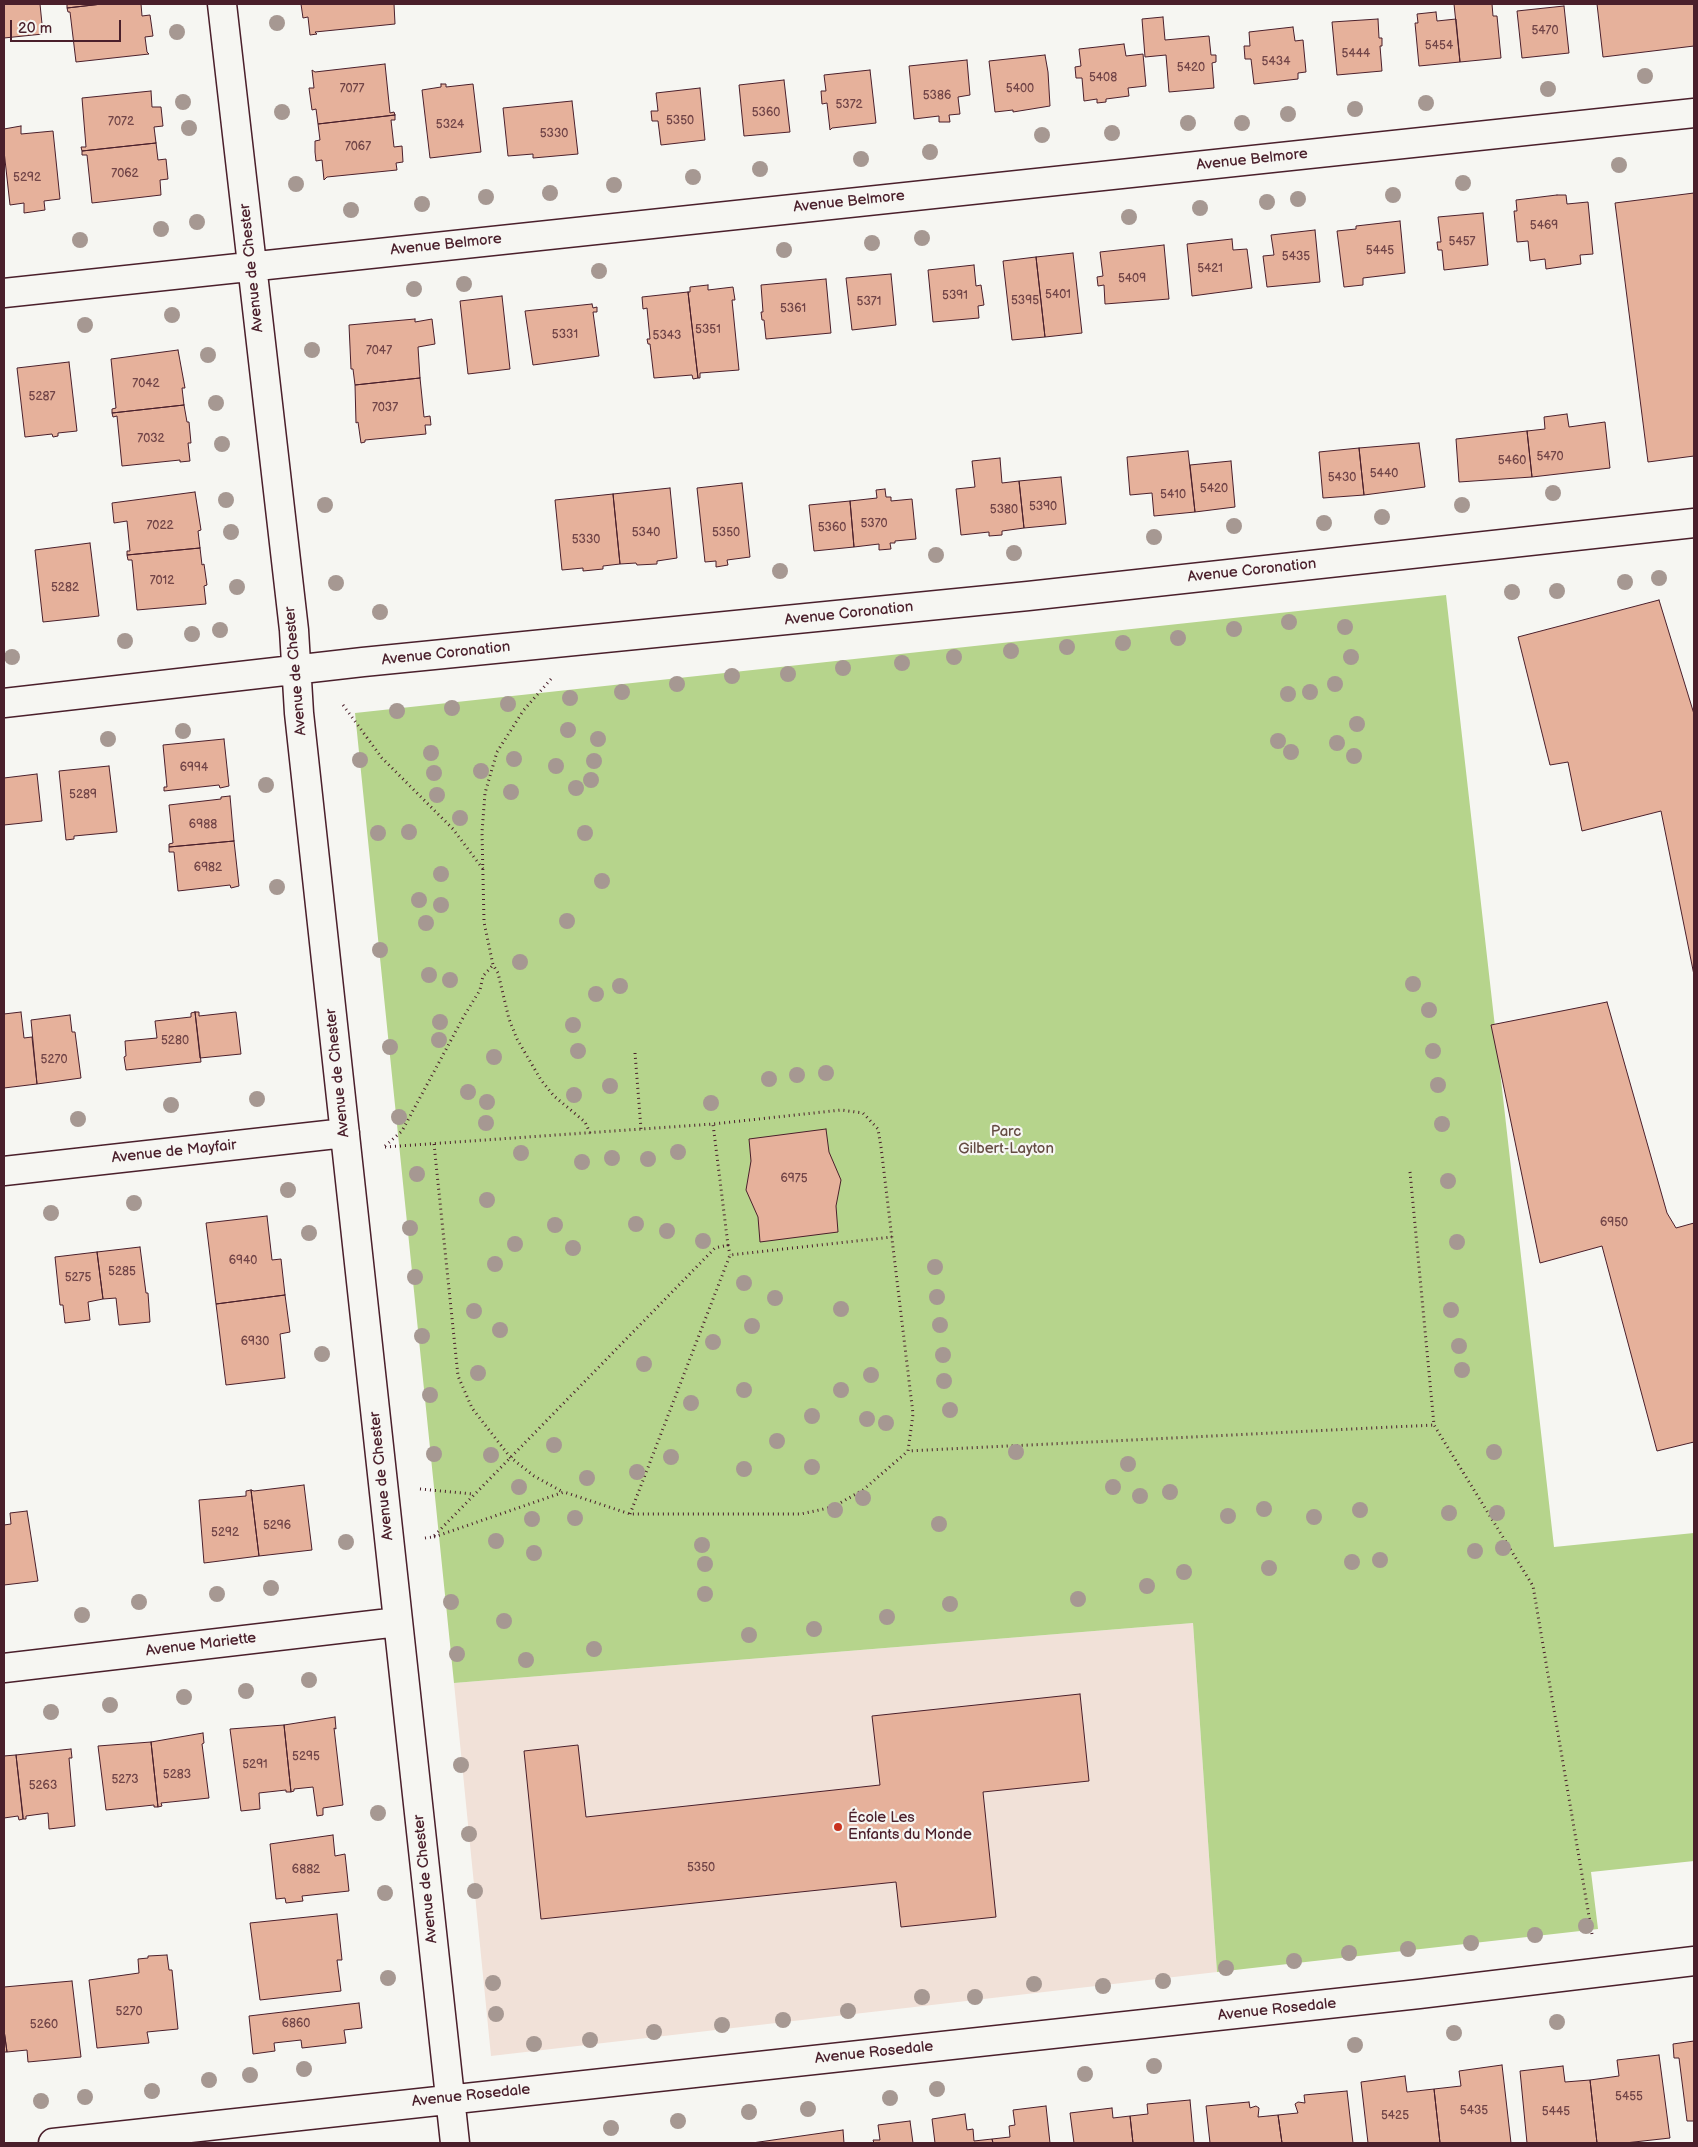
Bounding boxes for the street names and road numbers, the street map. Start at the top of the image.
street label: Avenue Belmore [1195,145,1309,175]
street label: Avenue Belmore [792,187,906,217]
street label: Avenue de Chester [236,203,268,333]
street label: Avenue Belmore [389,230,503,260]
street label: Avenue Coronation [1187,555,1317,587]
street label: Avenue Coronation [784,598,914,630]
street label: Avenue de Chester [281,606,311,736]
street label: Avenue Coronation [381,638,511,670]
street label: Avenue de Chester [322,1008,354,1138]
street label: Avenue de Mayfair [111,1136,237,1168]
street label: Avenue de Chester [366,1411,398,1541]
street label: Avenue Mariette [145,1629,257,1661]
street label: Avenue de Chester [410,1814,442,1944]
street label: Avenue Rosedale [1217,1995,1337,2025]
street label: Avenue Rosedale [814,2038,934,2068]
street label: Avenue Rosedale [411,2081,531,2111]

